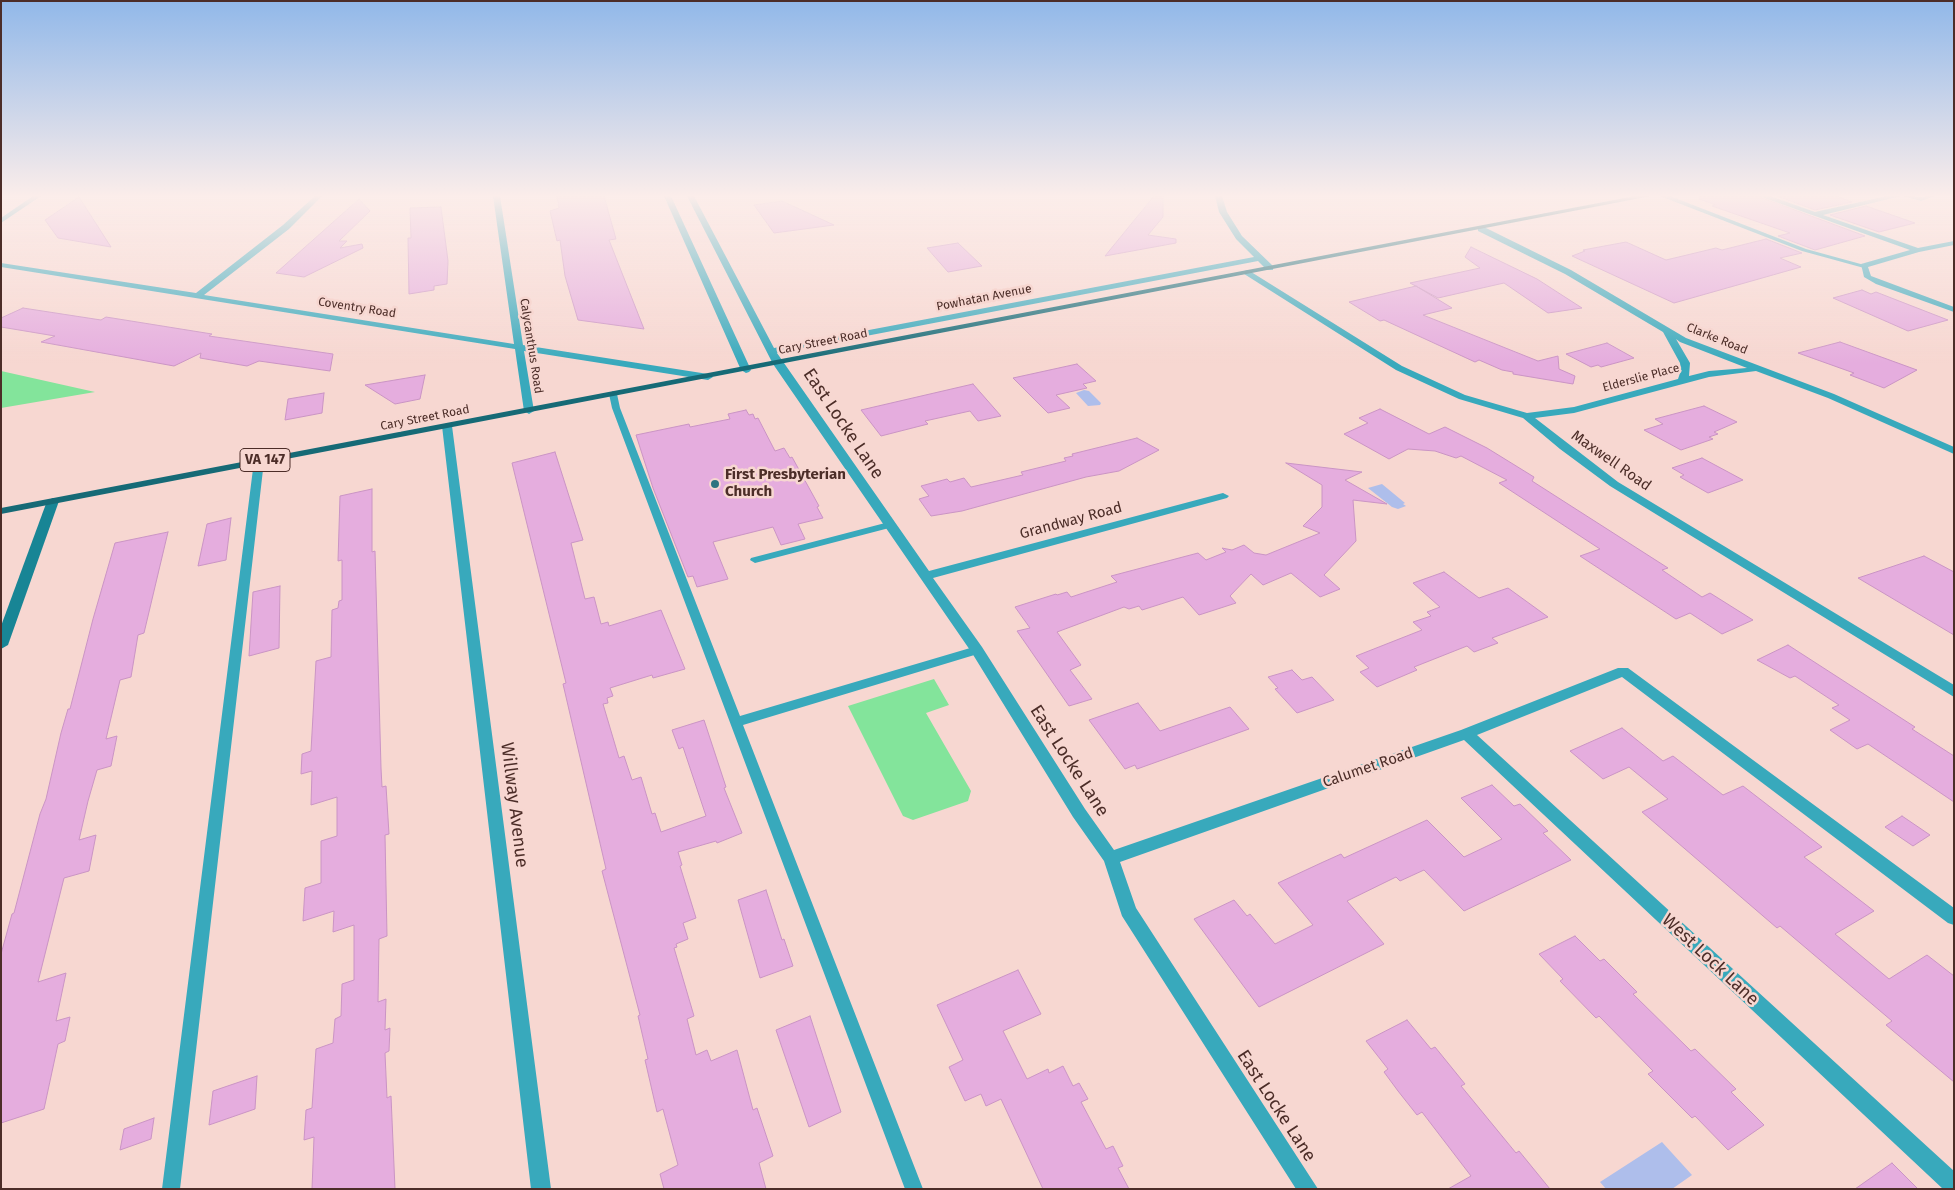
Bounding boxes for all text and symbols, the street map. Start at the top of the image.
street label: Powhatan Avenue [935,282,1033,314]
street label: Coventry Road [317,295,397,321]
street label: Calycanthus Road [516,297,546,395]
street label: Clarke Road [1684,320,1750,358]
street label: Cary Street Road [777,326,869,358]
street label: Elderslie Place [1601,361,1681,395]
street label: East Locke Lane [798,365,888,483]
street label: Cary Street Road [379,402,471,434]
street label: Maxwell Road [1568,427,1654,495]
road number: VA 147 [240,448,290,472]
place label: First Presbyterian Church [725,466,846,501]
marker: First Presbyterian Church [709,478,721,490]
street label: Grandway Road [1018,499,1124,543]
street label: East Locke Lane [1025,701,1113,821]
street label: Willway Avenue [496,741,532,869]
street label: Calumet Road [1320,744,1416,792]
street label: West Lock Lane [1657,910,1763,1010]
street label: East Locke Lane [1232,1046,1320,1166]

